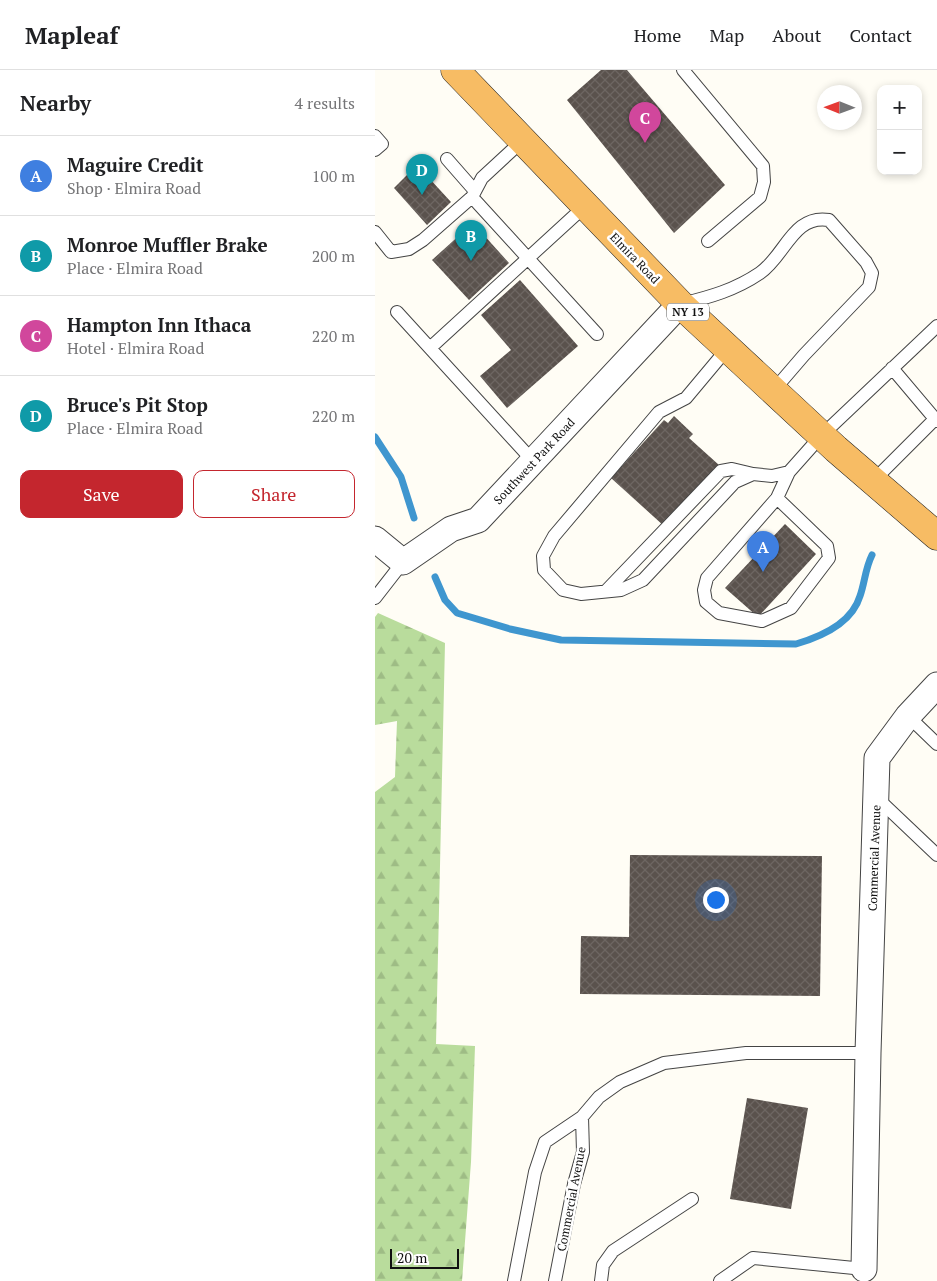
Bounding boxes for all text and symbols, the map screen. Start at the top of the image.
text: Mapleaf [25,19,118,51]
text: Home [634,23,681,47]
text: Map [709,23,744,47]
text: About [772,23,821,47]
text: Contact [849,23,912,47]
north arrow [817,85,862,130]
map controls [877,85,922,175]
button: + [877,85,922,130]
text: Nearby [20,89,91,117]
text: 4 results [295,92,355,114]
pin: C [629,102,661,143]
button: − [877,130,922,175]
text: Maguire Credit [67,152,204,177]
pin: D [406,154,438,195]
text: A [30,165,42,187]
text: 100 m [312,165,355,187]
text: Shop · Elmira Road [67,177,201,199]
pin: B [455,220,487,261]
street label: Elmira Road [607,229,663,287]
text: Monroe Muffler Brake [67,232,268,257]
text: B [31,245,41,267]
text: 200 m [312,245,355,267]
text: Place · Elmira Road [67,257,203,279]
road number: NY 13 [667,303,709,320]
text: Hampton Inn Ithaca [67,312,251,337]
text: C [31,325,41,347]
text: 220 m [312,325,355,347]
text: Hotel · Elmira Road [67,337,204,359]
text: Bruce's Pit Stop [67,392,208,417]
text: D [30,405,42,427]
text: 220 m [312,405,355,427]
street label: Southwest Park Road [490,415,578,507]
text: Place · Elmira Road [67,417,203,439]
button: Save [20,470,183,518]
button: Share [193,470,355,518]
pin: A [747,531,779,572]
street label: Commercial Avenue [865,805,883,911]
your location [703,887,729,913]
street label: Commercial Avenue [553,1145,589,1253]
scale bar [390,1246,459,1269]
text: 20 m [397,1248,427,1267]

